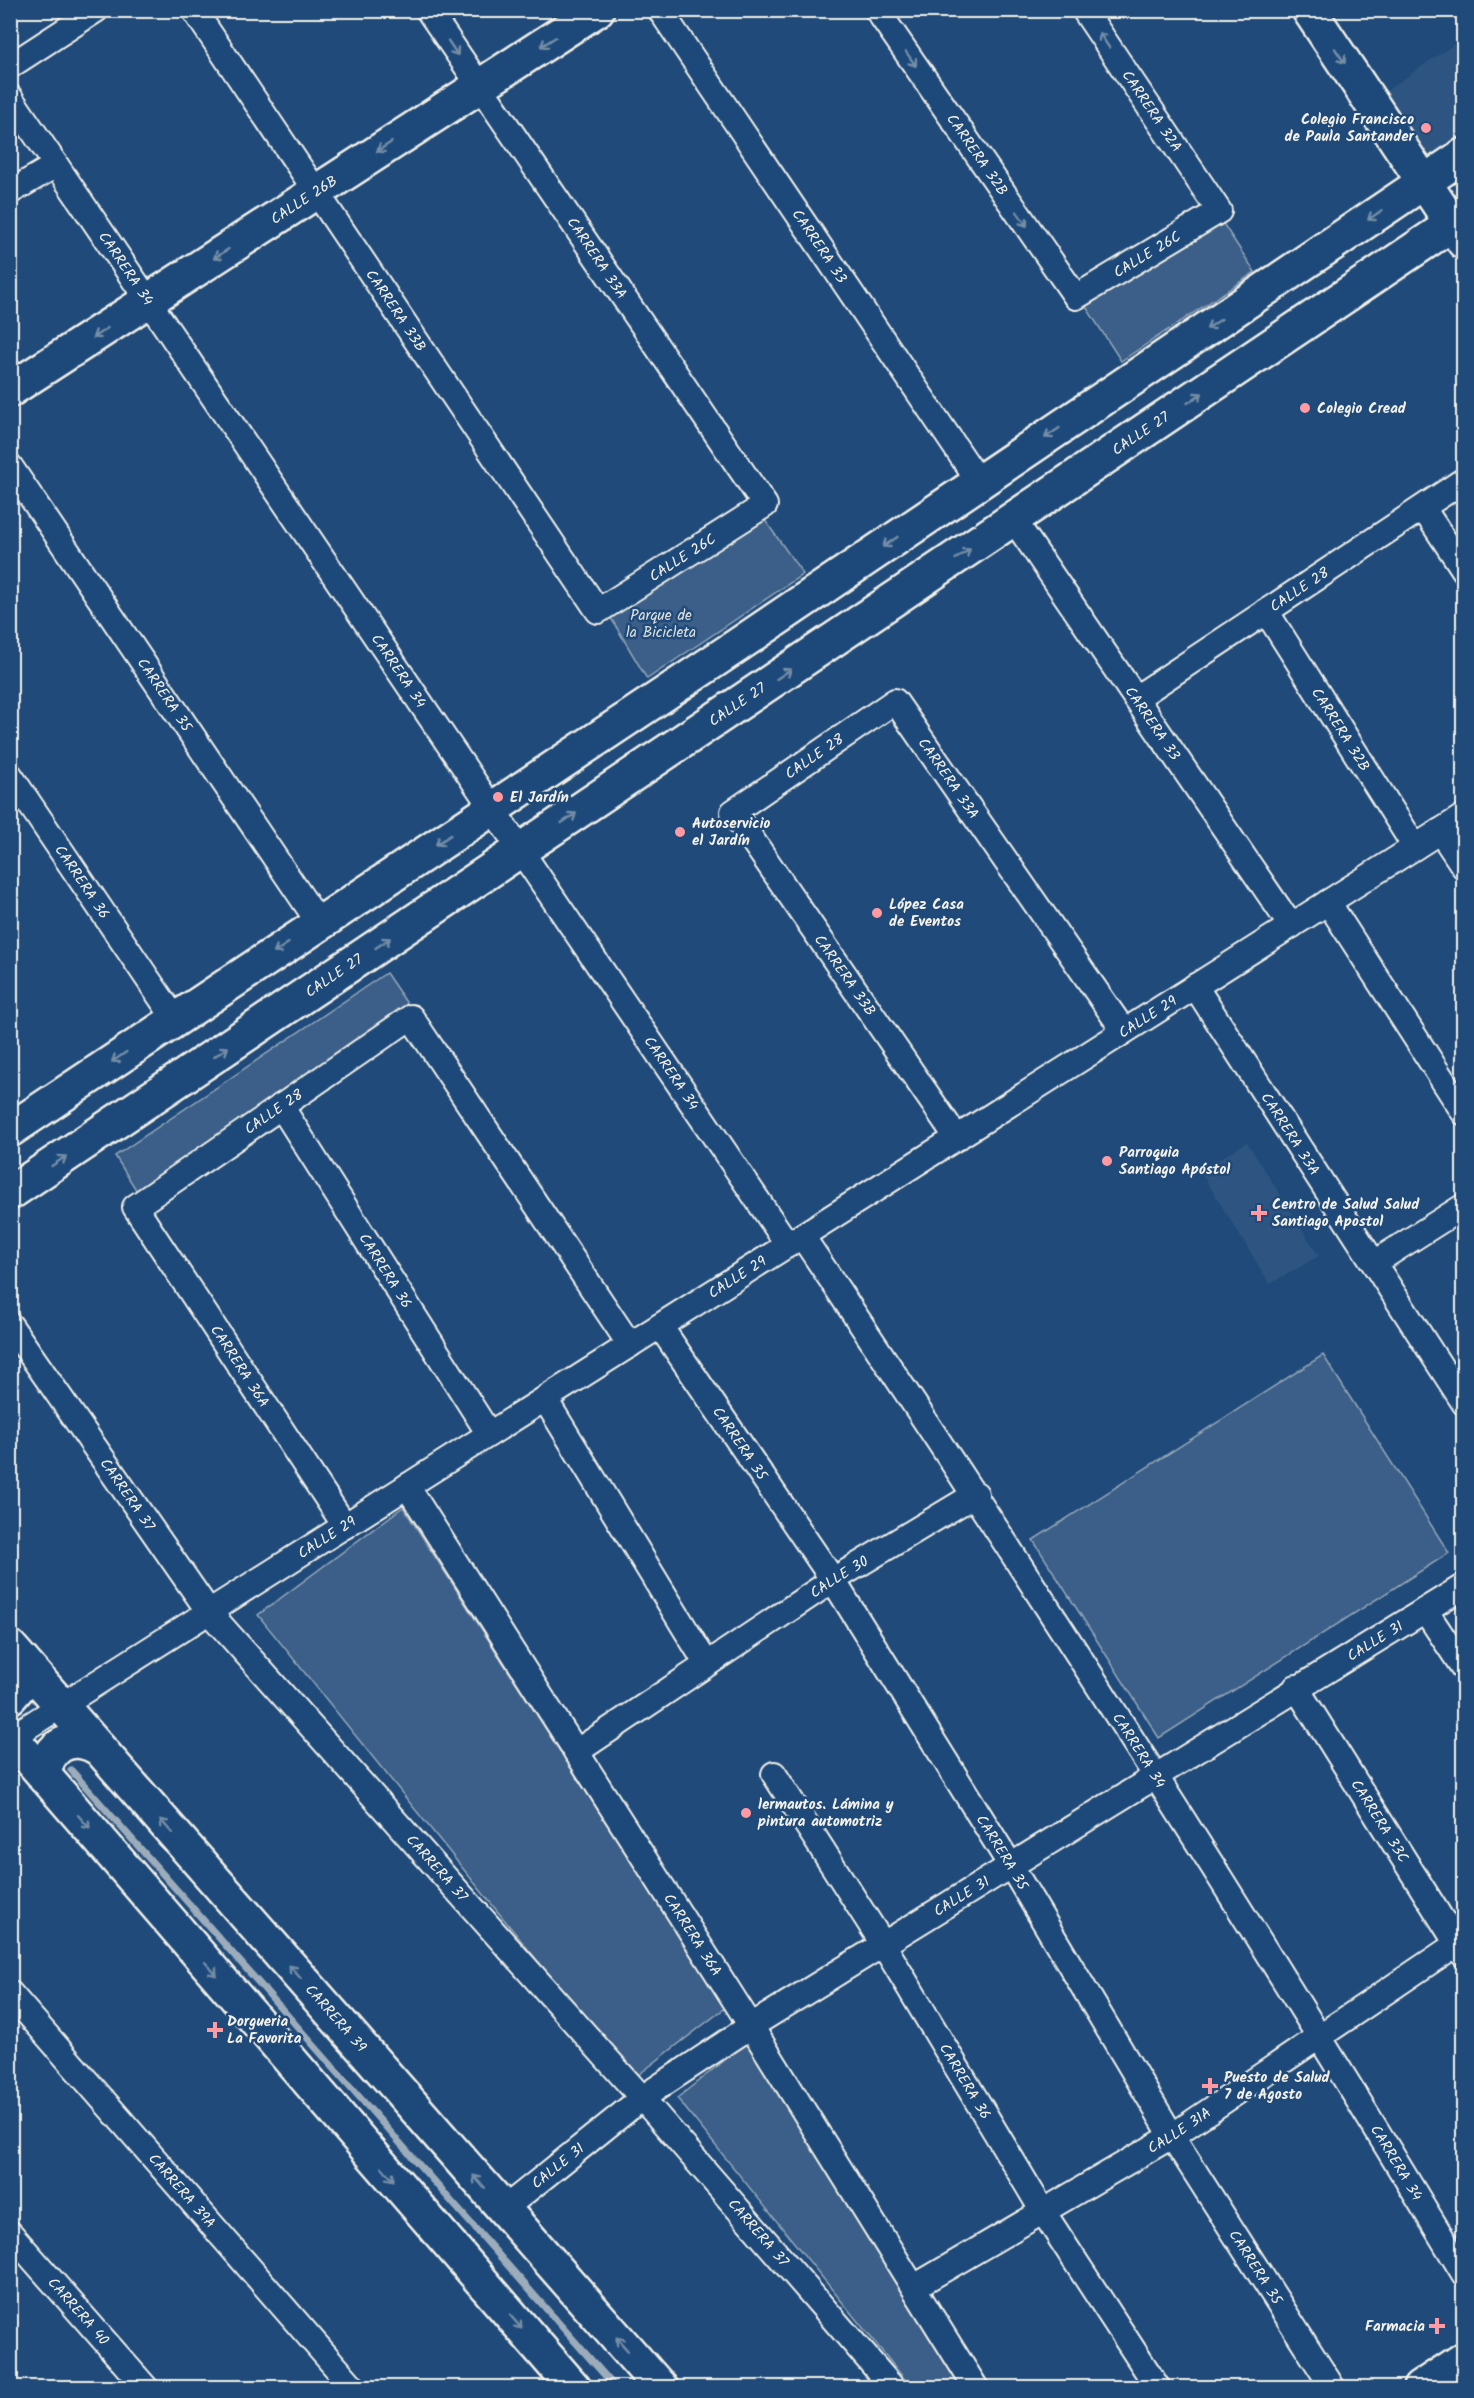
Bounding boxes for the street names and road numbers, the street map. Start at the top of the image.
street label: CARRERA 32A [1115,66,1188,158]
street label: CARRERA 32B [939,109,1013,201]
street label: CALLE 26B [266,170,343,231]
street label: CARRERA 33 [785,205,853,289]
street label: CARRERA 33A [560,213,633,304]
street label: CALLE 26C [1109,225,1186,285]
street label: CARRERA 34 [91,227,159,311]
street label: CARRERA 33B [359,265,432,357]
street label: CALLE 27 [1107,406,1176,462]
street label: CALLE 26C [645,528,721,589]
street label: CALLE 28 [1265,561,1335,619]
street label: CARRERA 34 [364,629,432,713]
street label: CARRERA 35 [130,653,198,738]
street label: CALLE 27 [704,677,772,733]
street label: CARRERA 33 [1118,682,1186,766]
street label: CARRERA 32B [1304,683,1375,777]
street label: CALLE 28 [780,728,850,786]
street label: CARRERA 33A [911,733,985,825]
street label: CARRERA 36 [48,840,115,924]
street label: CARRERA 33B [807,930,881,1021]
street label: CALLE 27 [301,948,369,1004]
street label: CALLE 29 [1114,989,1183,1045]
street label: CARRERA 34 [637,1032,704,1116]
street label: CALLE 28 [240,1083,309,1141]
street label: CARRERA 33A [1254,1088,1325,1181]
street label: CARRERA 36 [352,1229,418,1314]
street label: CALLE 29 [704,1250,772,1305]
street label: CARRERA 36A [203,1320,275,1413]
street label: CARRERA 35 [705,1402,773,1487]
street label: CARRERA 37 [93,1454,161,1537]
street label: CALLE 29 [293,1510,362,1566]
street label: CALLE 30 [805,1550,874,1605]
street label: CALLE 31 [1343,1615,1409,1668]
street label: CARRERA 34 [1105,1708,1171,1793]
street label: CARRERA 33C [1344,1775,1414,1868]
street label: CARRERA 35 [969,1810,1034,1896]
street label: CARRERA 37 [399,1829,474,1909]
street label: CALLE 31 [929,1870,995,1924]
street label: CARRERA 36A [657,1889,727,1981]
street label: CARRERA 39 [298,1979,373,2059]
street label: CARRERA 36 [932,2039,996,2125]
street label: CALLE 31A [1143,2102,1217,2161]
street label: CARRERA 34 [1363,2121,1428,2206]
street label: CALLE 31 [526,2137,591,2196]
street label: CARRERA 39A [142,2148,221,2234]
street label: CARRERA 37 [721,2194,795,2273]
street label: CARRERA 35 [1222,2225,1288,2311]
street label: CARRERA 40 [41,2272,115,2352]

